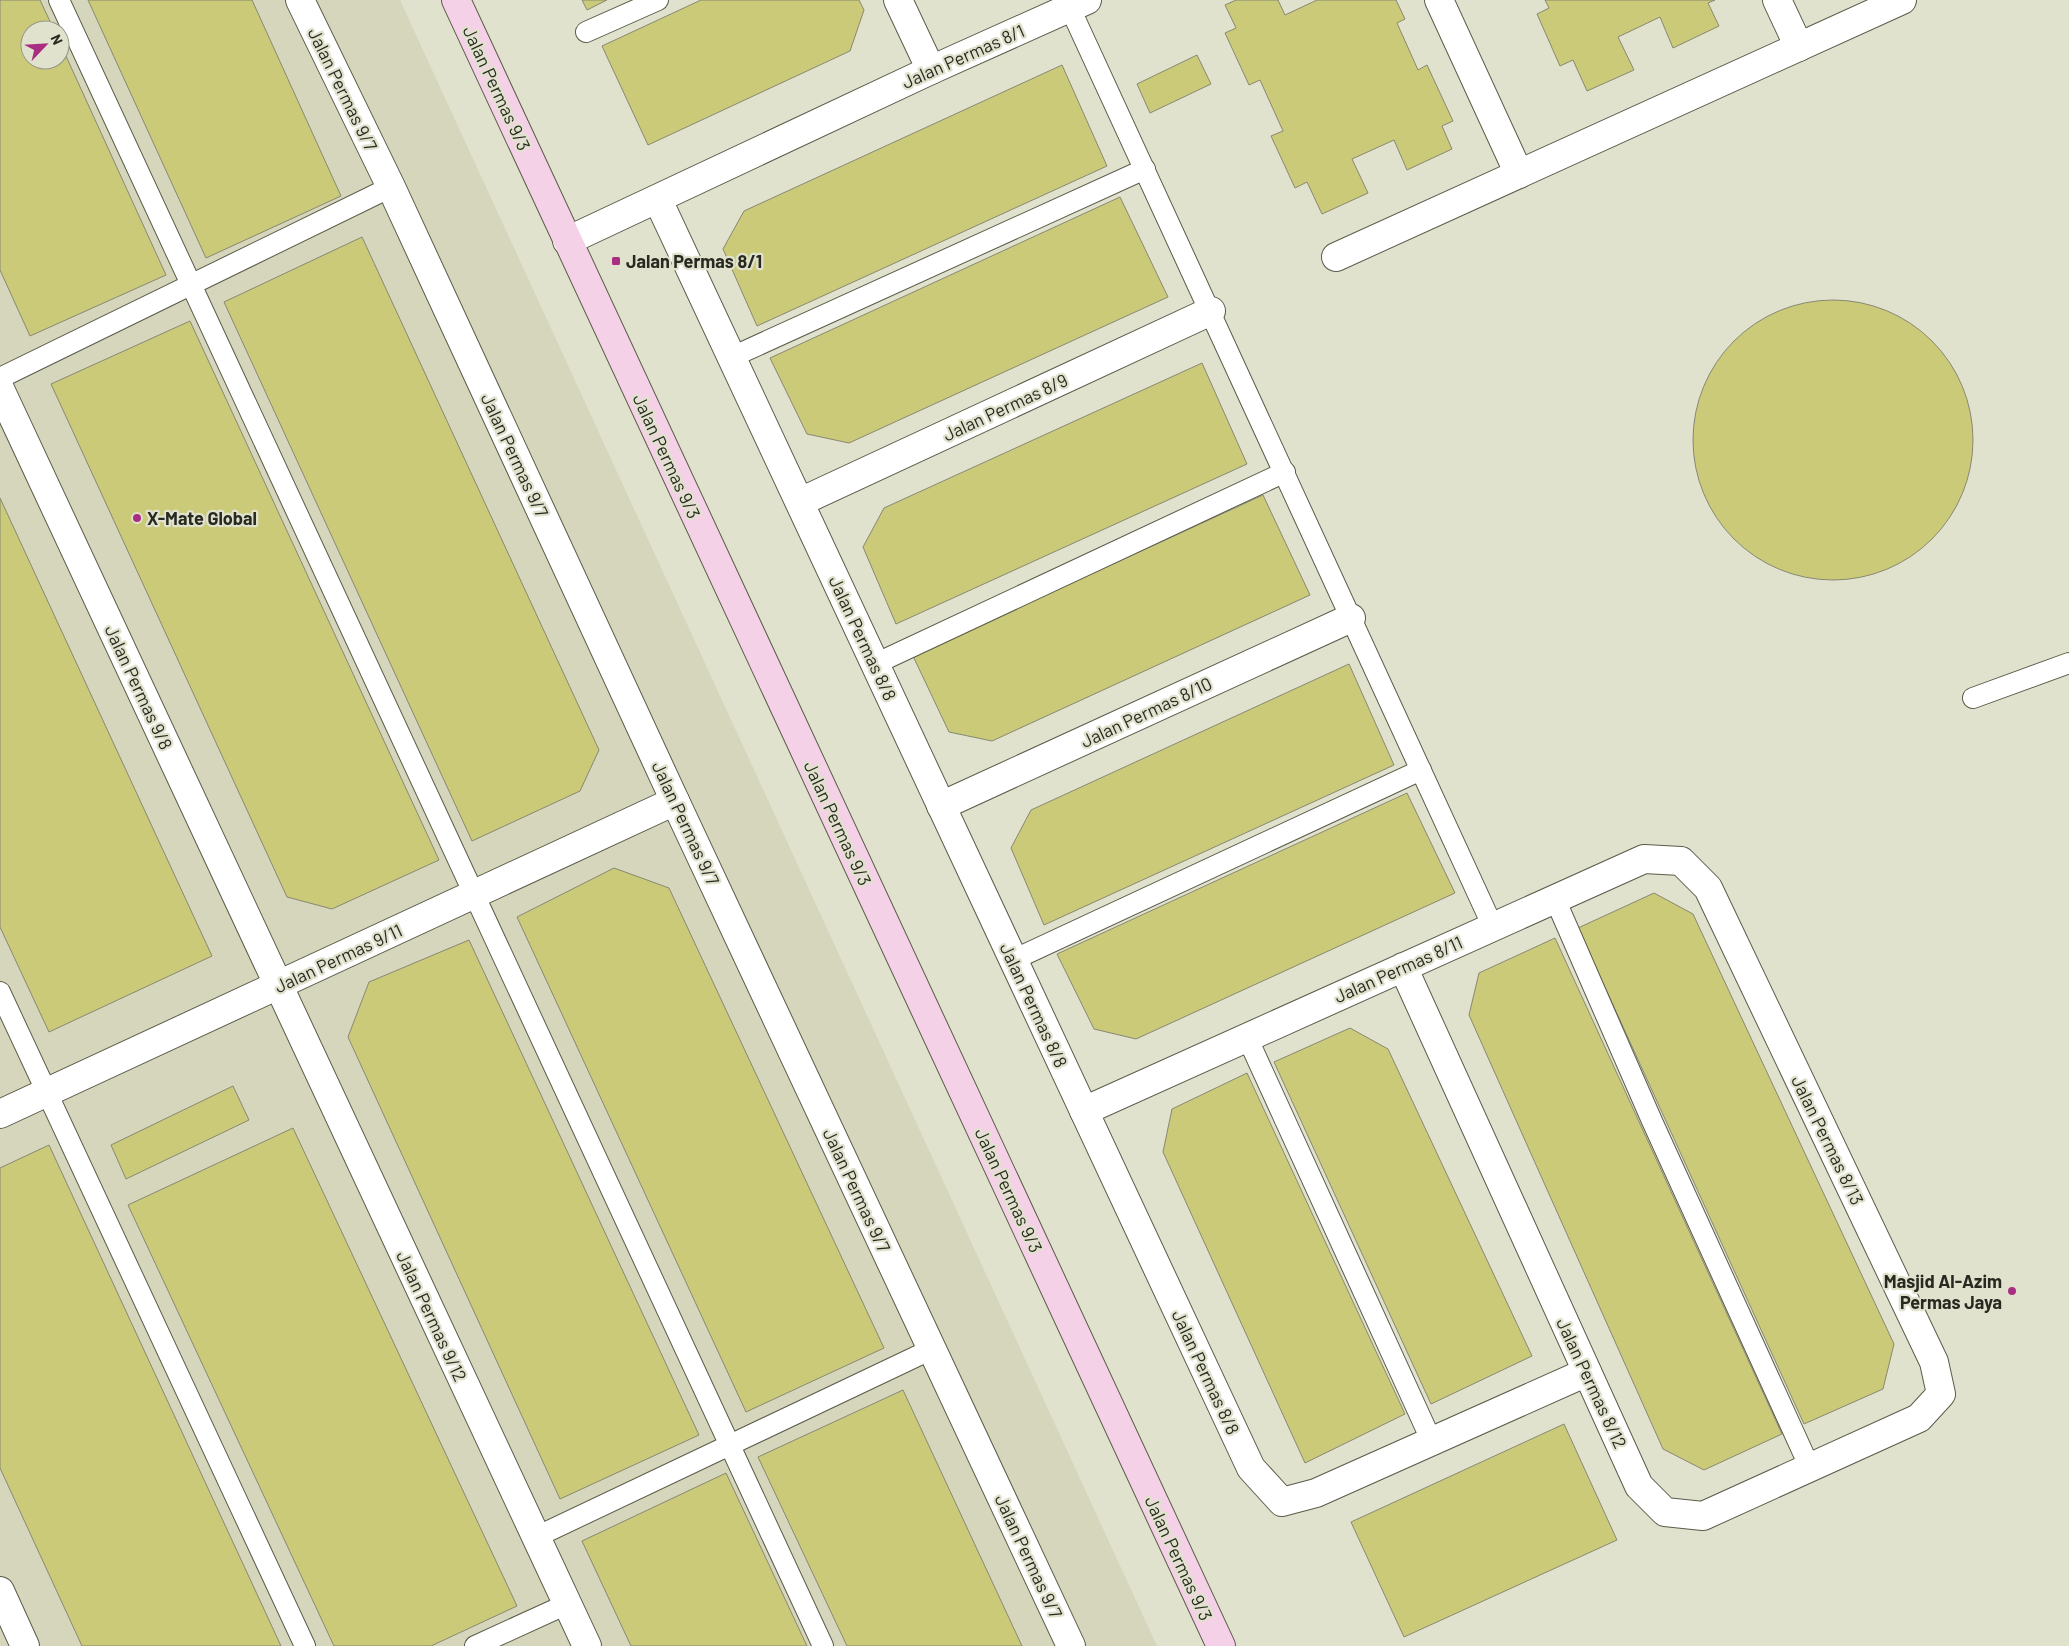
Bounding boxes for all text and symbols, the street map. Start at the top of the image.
street label: Jalan Permas 8/1 [898,19,1028,93]
north arrow [20,20,70,70]
street label: Jalan Permas 9/3 [459,22,535,154]
street label: Jalan Permas 9/7 [304,24,382,155]
text: N [48,31,67,47]
place label: Jalan Permas 8/1 [626,250,762,272]
marker: Jalan Permas 8/1 [610,255,622,267]
street label: Jalan Permas 8/9 [939,369,1071,445]
street label: Jalan Permas 9/7 [477,390,554,521]
street label: Jalan Permas 9/3 [629,390,705,522]
place label: X-Mate Global [147,507,257,529]
marker: X-Mate Global [131,512,143,524]
street label: Jalan Permas 8/8 [825,572,901,704]
street label: Jalan Permas 9/8 [101,621,177,753]
street label: Jalan Permas 8/10 [1077,672,1215,752]
street label: Jalan Permas 9/3 [800,757,876,889]
street label: Jalan Permas 9/7 [648,758,725,889]
street label: Jalan Permas 9/11 [271,919,405,997]
street label: Jalan Permas 8/11 [1330,931,1466,1007]
street label: Jalan Permas 8/8 [996,939,1072,1071]
street label: Jalan Permas 8/13 [1787,1072,1869,1208]
street label: Jalan Permas 9/3 [971,1124,1047,1256]
street label: Jalan Permas 9/7 [819,1125,896,1256]
street label: Jalan Permas 9/12 [392,1247,472,1385]
place label: Masjid Al-Azim Permas Jaya [1884,1270,2002,1313]
marker: Masjid Al-Azim Permas Jaya [2006,1285,2018,1297]
street label: Jalan Permas 8/8 [1168,1306,1244,1438]
street label: Jalan Permas 8/12 [1552,1314,1632,1452]
street label: Jalan Permas 9/7 [991,1491,1068,1622]
street label: Jalan Permas 9/3 [1141,1492,1217,1624]

